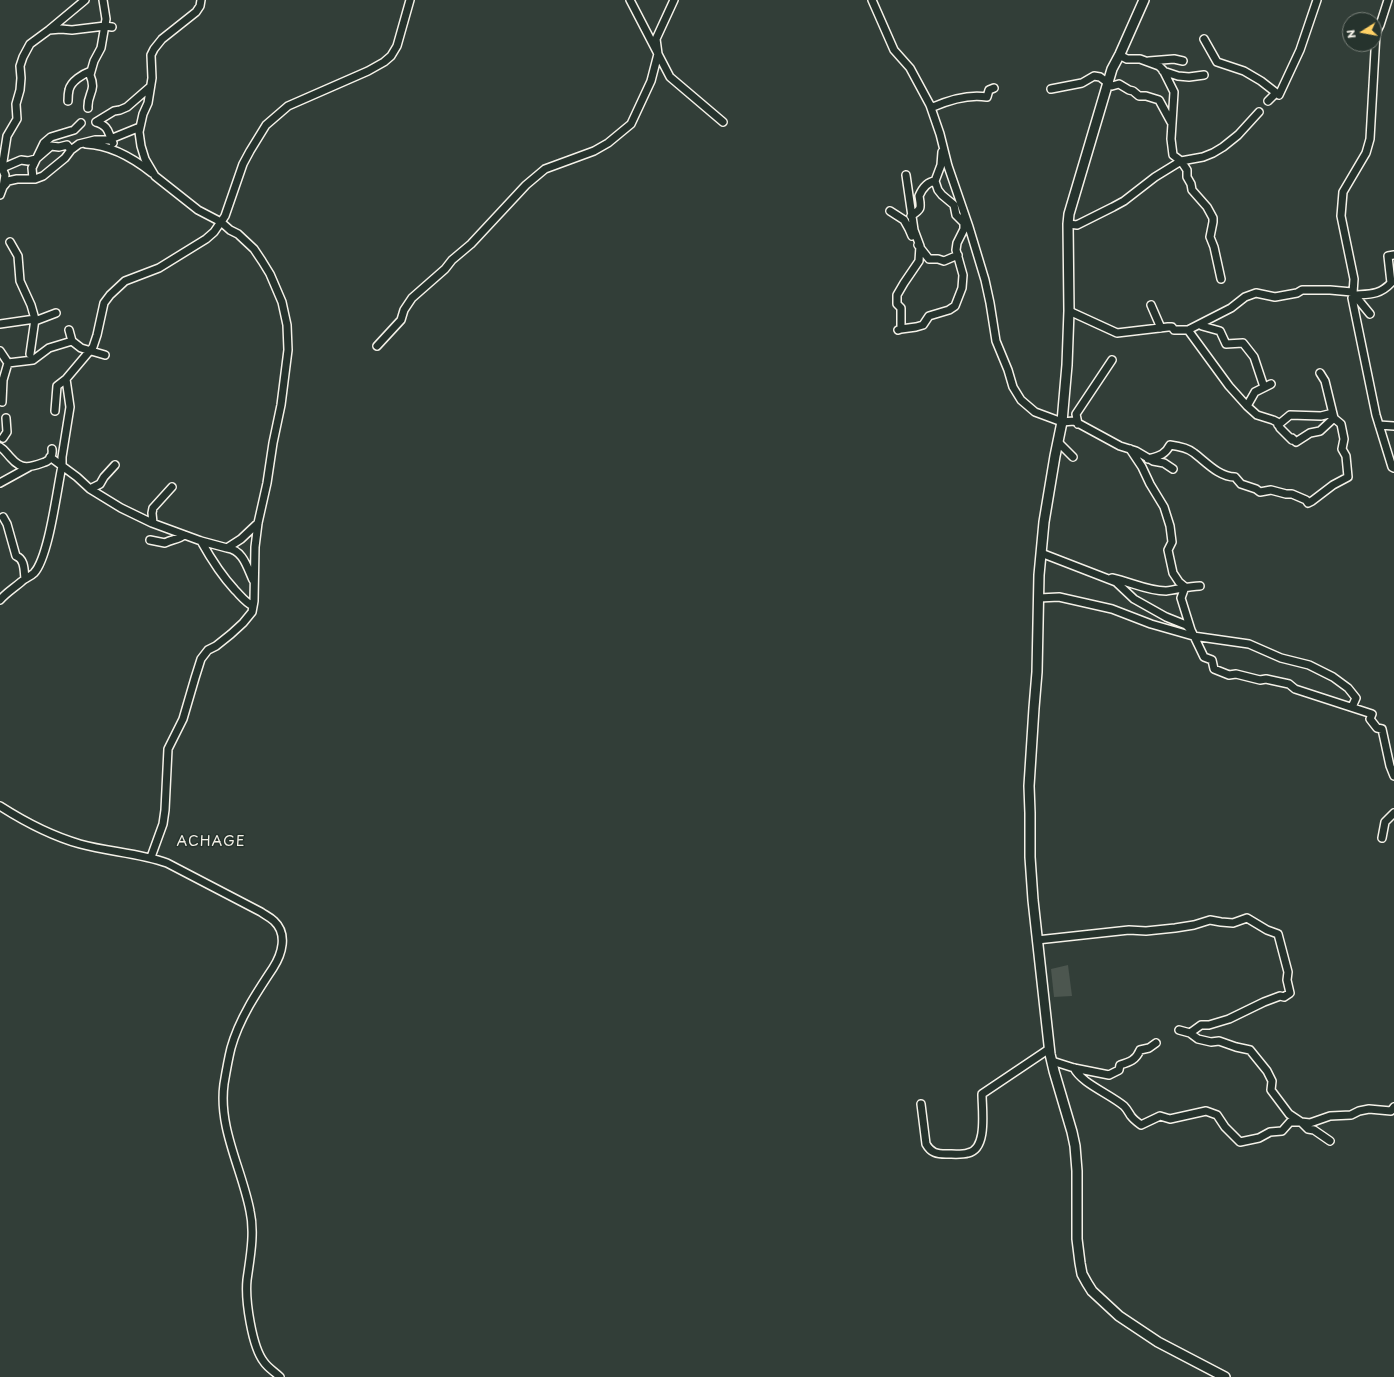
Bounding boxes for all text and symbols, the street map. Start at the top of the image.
north arrow [1342,12,1382,52]
text: N [1342,28,1360,40]
district label: ACHAGE [176,834,246,850]

